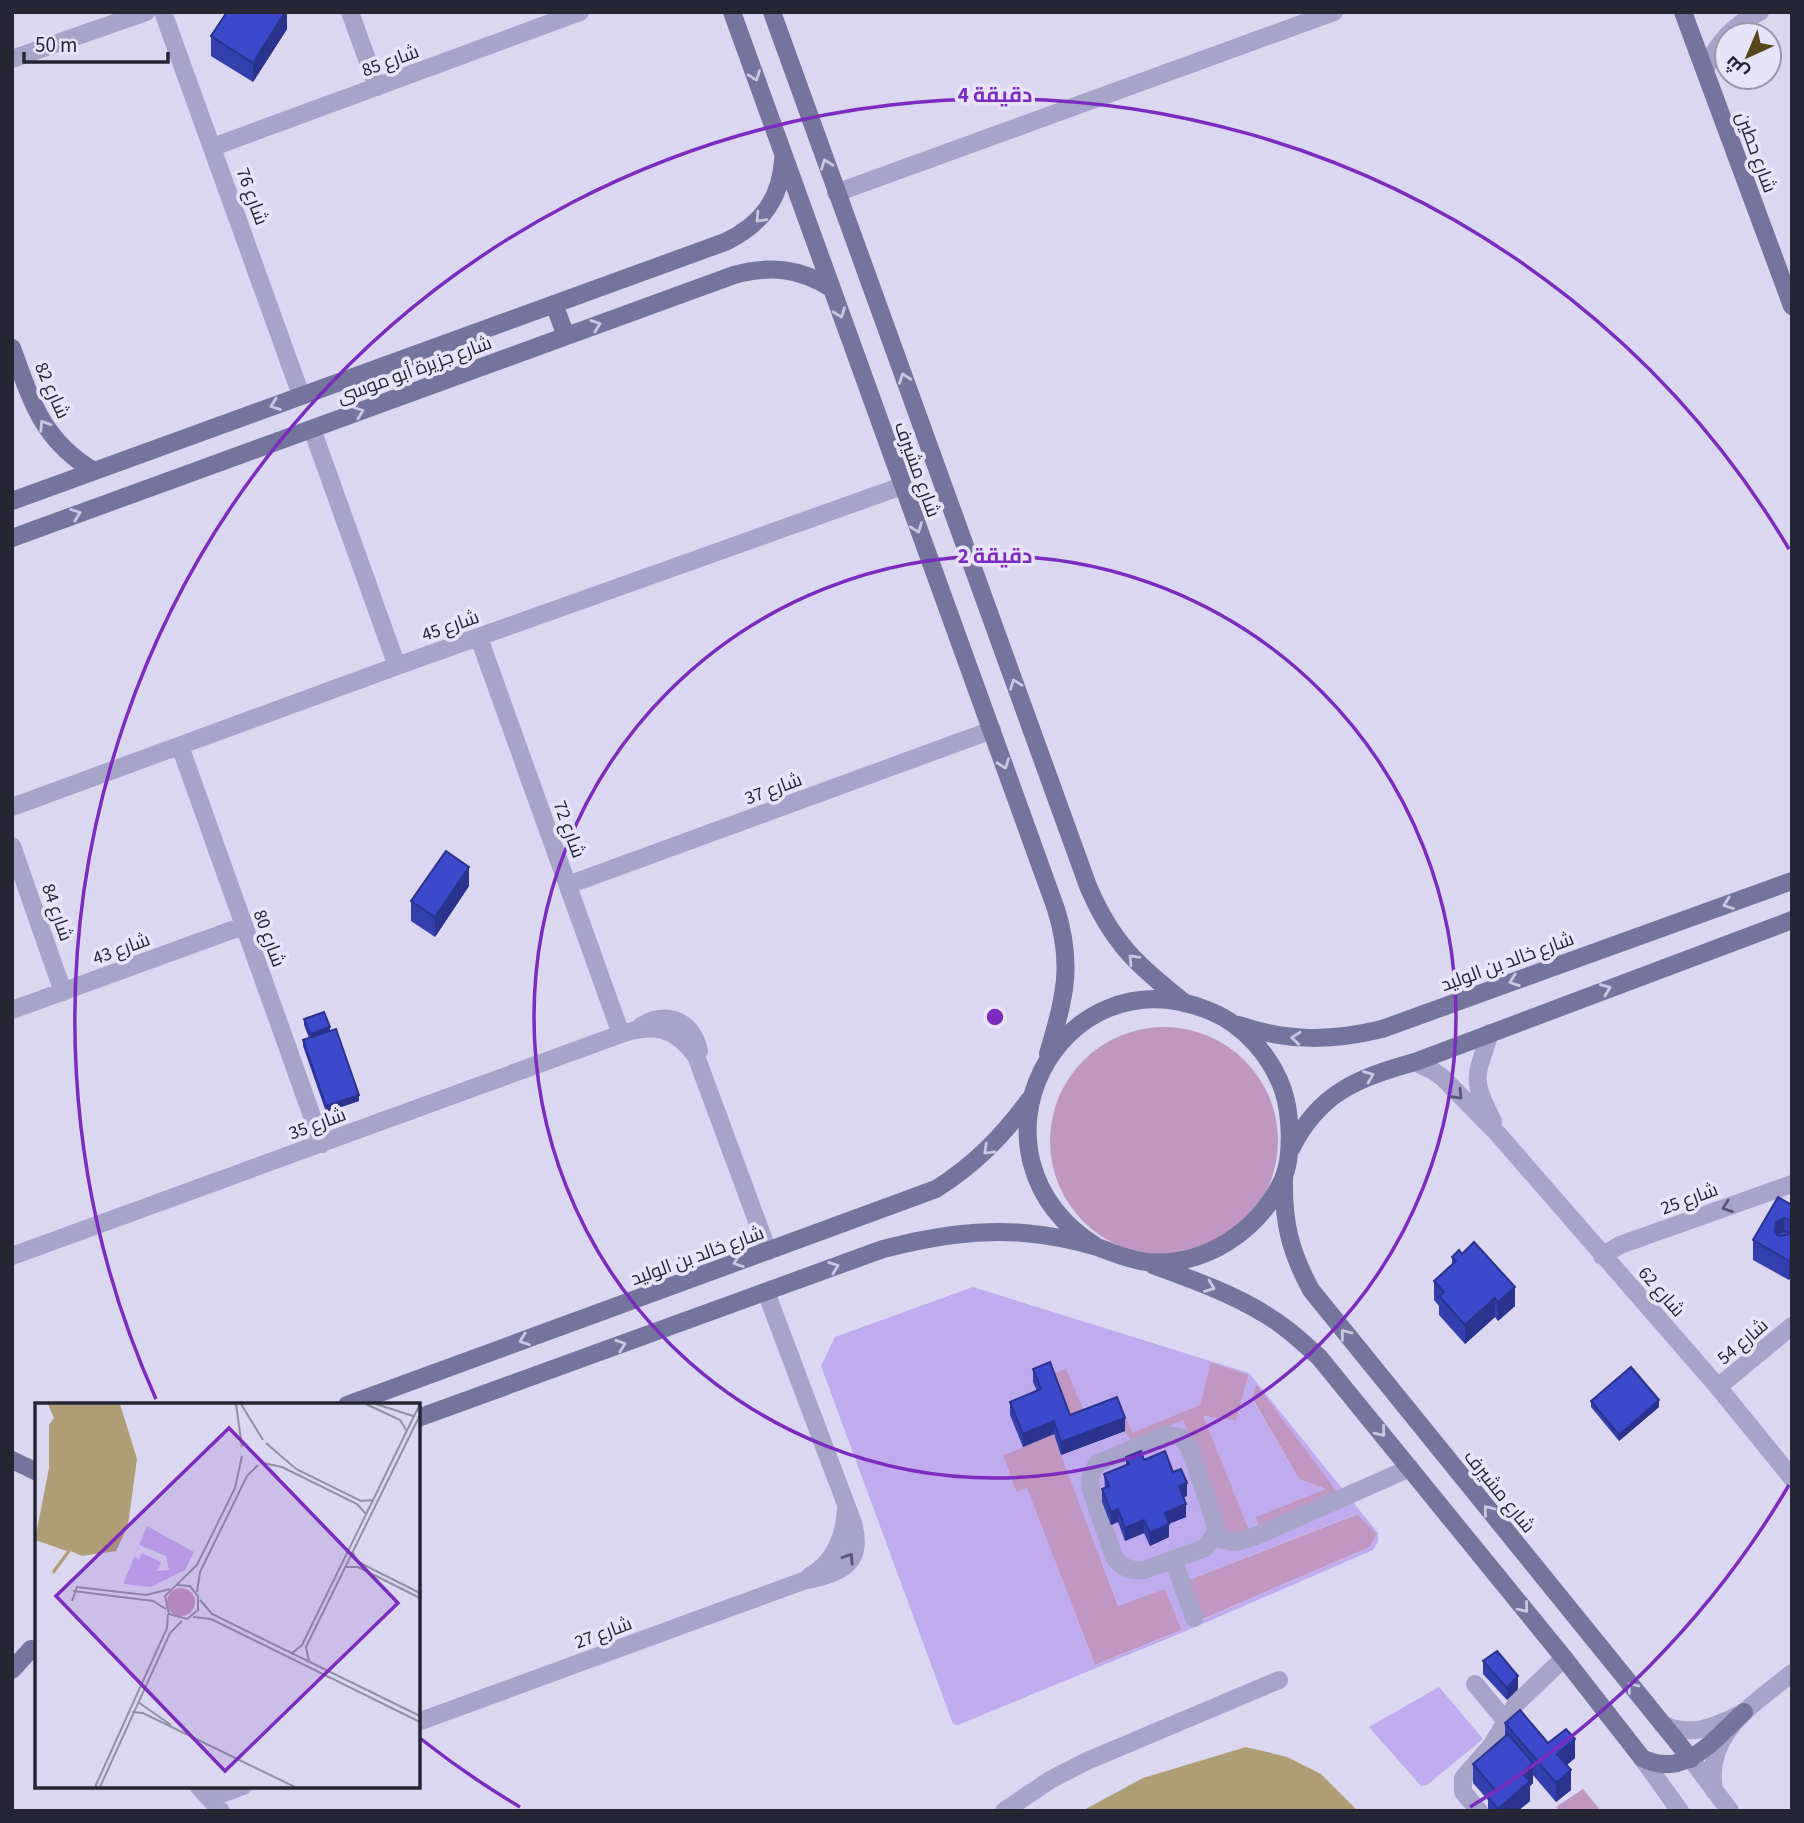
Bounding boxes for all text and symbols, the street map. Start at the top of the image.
scale bar [24,21,168,65]
north arrow [1713,21,1783,91]
text: 50 m [35,30,77,60]
street label: شارع 85 [358,39,423,84]
text: ش [1719,49,1755,85]
one-way arrow [747,70,761,82]
text: 4 دقيقة [958,80,1032,110]
street label: شارع حطين [1728,108,1783,197]
one-way arrow [820,159,834,171]
street label: شارع 76 [229,164,274,229]
one-way arrow [756,210,768,223]
one-way arrow [832,307,846,319]
one-way arrow [589,319,601,333]
street label: شارع جزيرة أبو موسى [333,330,496,411]
street label: شارع 82 [27,358,76,423]
one-way arrow [898,373,912,385]
one-way arrow [270,397,282,411]
one-way arrow [353,406,365,420]
street label: شارع مشيرف [887,418,946,521]
one-way arrow [40,420,53,433]
one-way arrow [70,509,82,523]
one-way arrow [909,521,923,533]
text: 2 دقيقة [958,541,1032,571]
street label: شارع 45 [418,604,483,649]
one-way arrow [1009,679,1023,691]
one-way arrow [996,758,1010,770]
street label: شارع 37 [741,767,806,812]
street label: شارع 72 [546,797,591,862]
street label: شارع 84 [34,880,79,945]
one-way arrow [1722,896,1734,910]
street label: شارع 80 [246,906,291,971]
street label: شارع خالد بن الوليد [1437,926,1578,999]
street label: شارع 43 [89,927,154,972]
one-way arrow [1129,954,1142,967]
one-way arrow [1508,973,1520,987]
one-way arrow [1599,983,1611,997]
centre of rings [983,1005,1007,1029]
one-way arrow [1290,1031,1301,1046]
one-way arrow [1363,1070,1375,1084]
one-way arrow [1450,1086,1463,1099]
street label: شارع 35 [285,1102,350,1147]
one-way arrow [983,1141,996,1154]
street label: شارع 25 [1657,1177,1722,1222]
one-way arrow [1722,1199,1734,1213]
street label: شارع خالد بن الوليد [627,1220,768,1293]
one-way arrow [732,1254,744,1268]
one-way arrow [828,1261,840,1275]
street label: شارع 62 [1631,1261,1691,1323]
one-way arrow [1203,1279,1215,1293]
street label: شارع 54 [1711,1313,1774,1372]
one-way arrow [1341,1329,1353,1342]
one-way arrow [518,1332,530,1346]
one-way arrow [614,1339,626,1353]
inset map [35,1403,420,1788]
one-way arrow [1372,1424,1385,1436]
street label: شارع مشيرف [1457,1445,1541,1539]
one-way arrow [1484,1506,1497,1518]
one-way arrow [841,1553,854,1566]
one-way arrow [1516,1600,1528,1613]
street label: شارع 27 [571,1611,636,1656]
one-way arrow [1628,1682,1640,1695]

